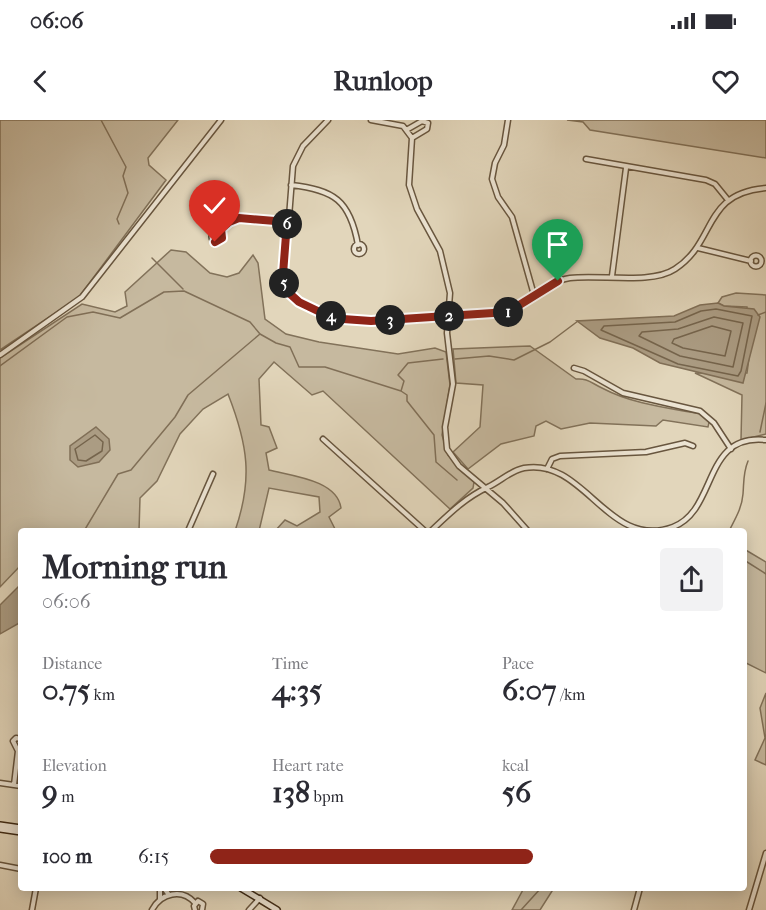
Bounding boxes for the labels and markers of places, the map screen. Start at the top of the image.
pin [189,180,240,242]
pin: 6 [272,209,302,239]
pin [532,219,583,281]
pin: 5 [269,268,299,298]
pin: 1 [493,297,523,327]
pin: 4 [316,301,346,331]
pin: 2 [434,301,464,331]
pin: 3 [375,305,405,335]

